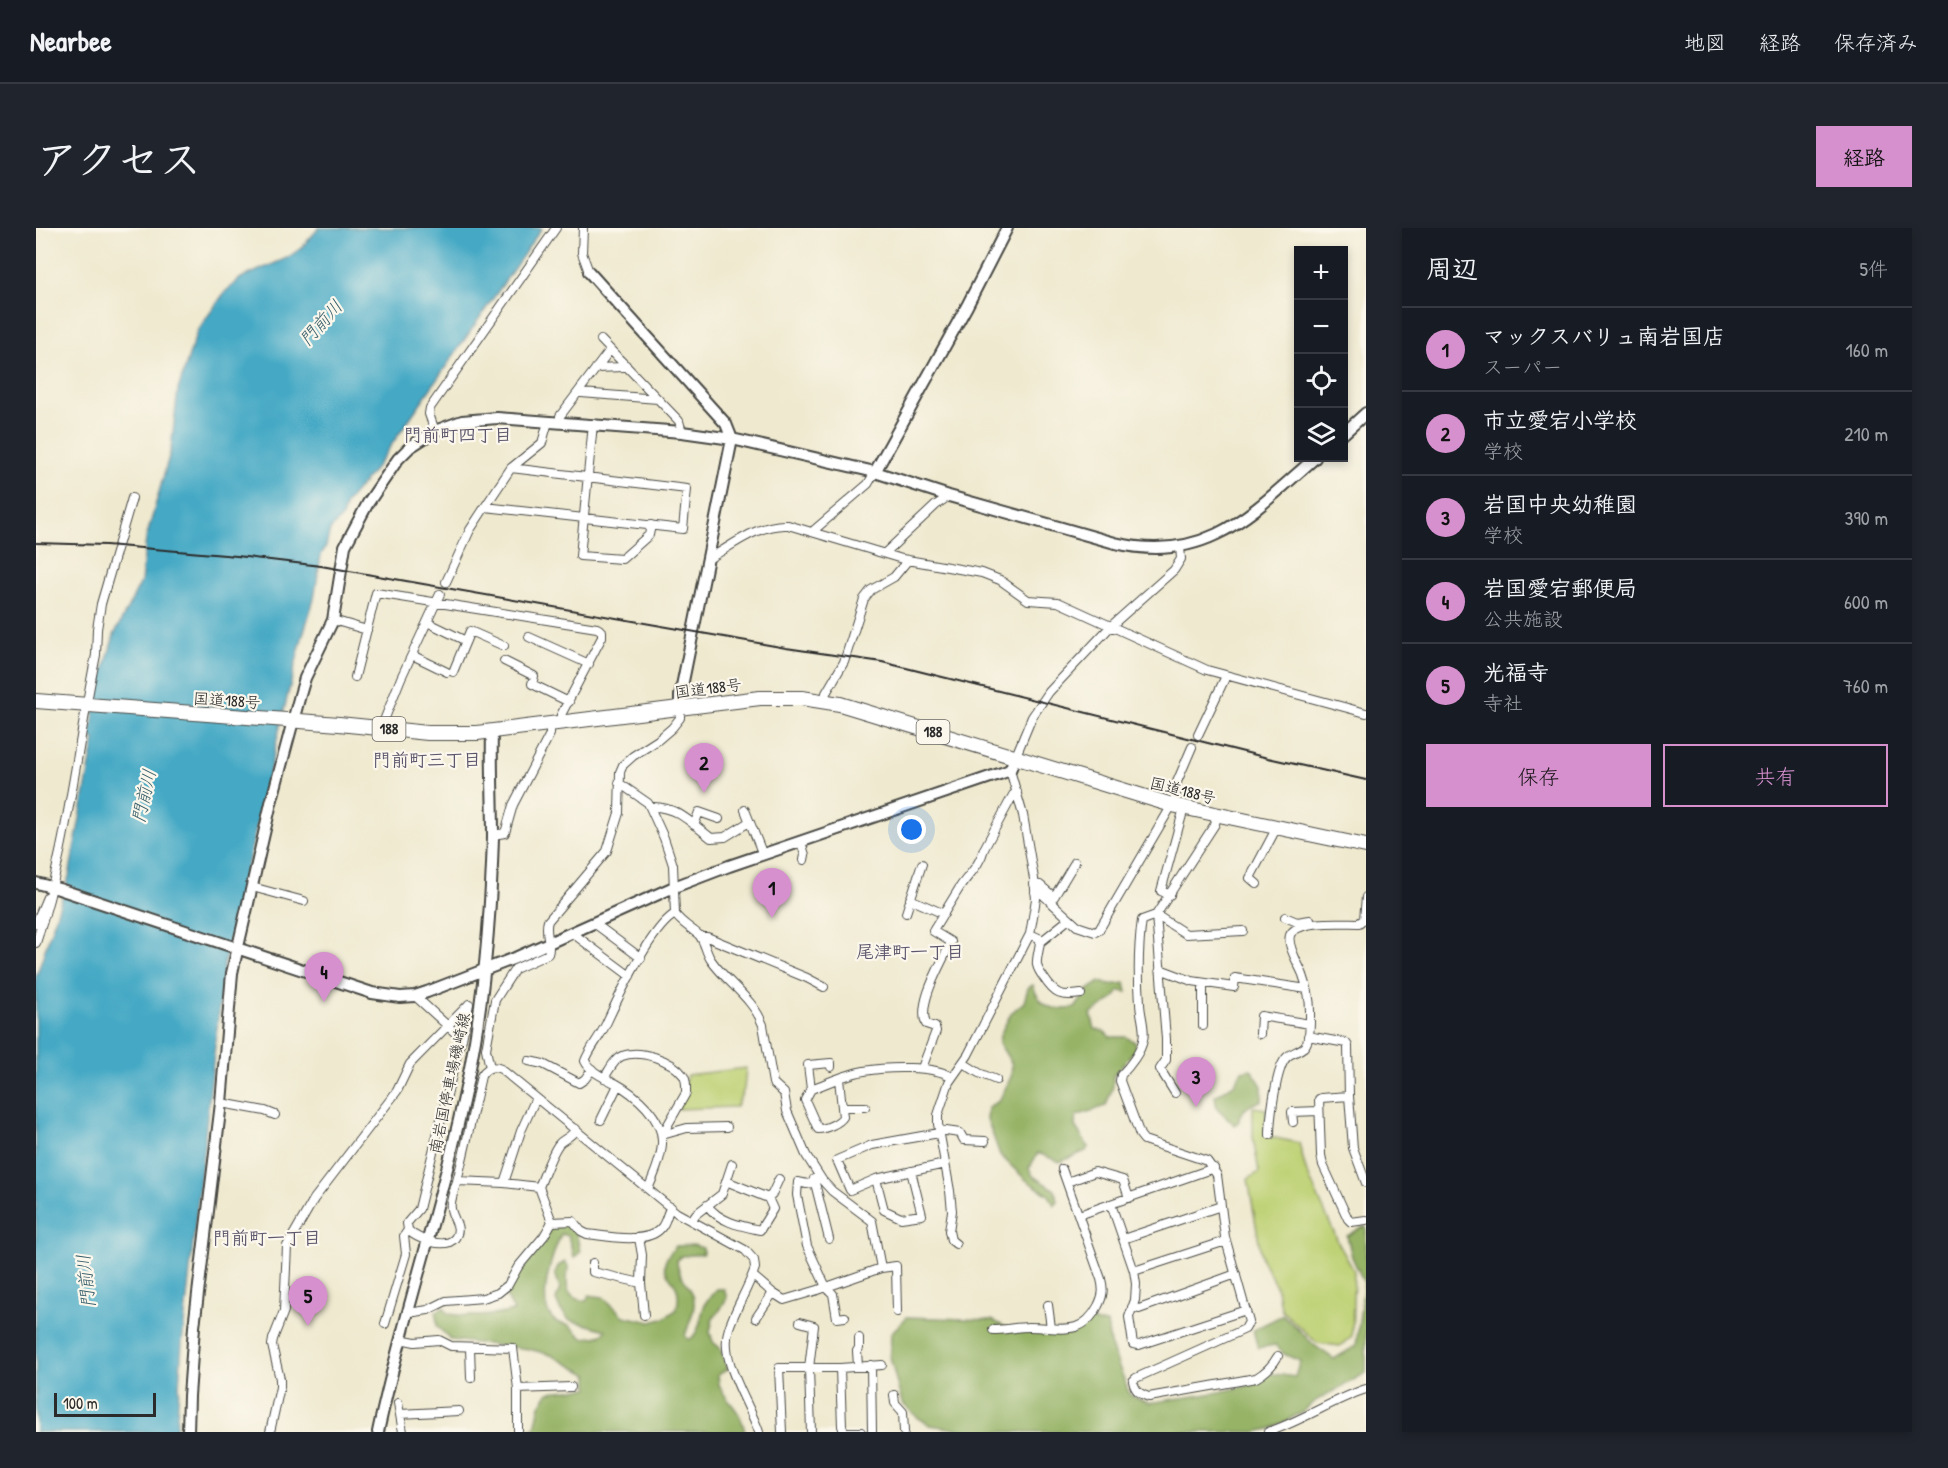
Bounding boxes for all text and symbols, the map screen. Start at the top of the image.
text: Nearbee [30,22,112,60]
text: 地図 [1684,28,1726,57]
text: 経路 [1759,28,1801,57]
text: 保存済み [1834,28,1918,57]
button: 経路 [1816,126,1912,187]
text: アクセス [36,130,201,187]
map controls [1294,246,1348,462]
button: + [1294,246,1348,300]
text: 周辺 [1426,251,1478,286]
text: 5件 [1860,255,1888,282]
water label: 門前川 [293,294,348,351]
button: − [1294,300,1348,354]
text: マックスバリュ南岩国店 [1483,321,1725,351]
text: 1 [1442,336,1449,363]
text: 160 m [1846,336,1888,363]
text: スーパー [1483,353,1562,380]
button: locate [1294,354,1348,408]
text: 市立愛宕小学校 [1483,405,1637,435]
button: layers [1294,408,1348,462]
text: 2 [1441,420,1450,447]
text: 210 m [1844,420,1888,447]
district label: 門前町四丁目 [404,422,512,447]
text: 学校 [1483,437,1523,464]
text: 岩国中央幼稚園 [1483,489,1637,519]
text: 3 [1441,504,1450,531]
text: 390 m [1845,504,1888,531]
text: 学校 [1483,521,1523,548]
text: 岩国愛宕郵便局 [1483,573,1637,603]
text: 4 [1442,588,1449,615]
text: 600 m [1844,588,1888,615]
text: 公共施設 [1483,605,1563,632]
text: 光福寺 [1483,657,1549,687]
text: 5 [1441,672,1450,699]
text: 760 m [1843,672,1888,699]
street label: 国道188号 [673,673,743,703]
street label: 国道188号 [192,687,262,713]
text: 寺社 [1483,689,1523,716]
road number: 188 [372,717,406,741]
road number: 188 [916,720,950,744]
pin: 2 [684,744,724,793]
button: 保存 [1426,744,1651,807]
button: 共有 [1663,744,1888,807]
district label: 門前町三丁目 [373,747,481,772]
water label: 門前川 [125,767,162,825]
street label: 国道188号 [1148,771,1218,809]
your location [897,815,926,844]
pin: 1 [752,868,792,918]
district label: 尾津町一丁目 [856,939,964,964]
pin: 4 [304,952,344,1002]
street label: 南岩国停車場磯崎線 [423,1010,475,1156]
pin: 3 [1176,1058,1216,1107]
district label: 門前町一丁目 [213,1225,321,1250]
water label: 門前川 [70,1253,101,1309]
pin: 5 [288,1276,328,1326]
scale bar [54,1390,156,1418]
text: 100 m [63,1392,98,1414]

